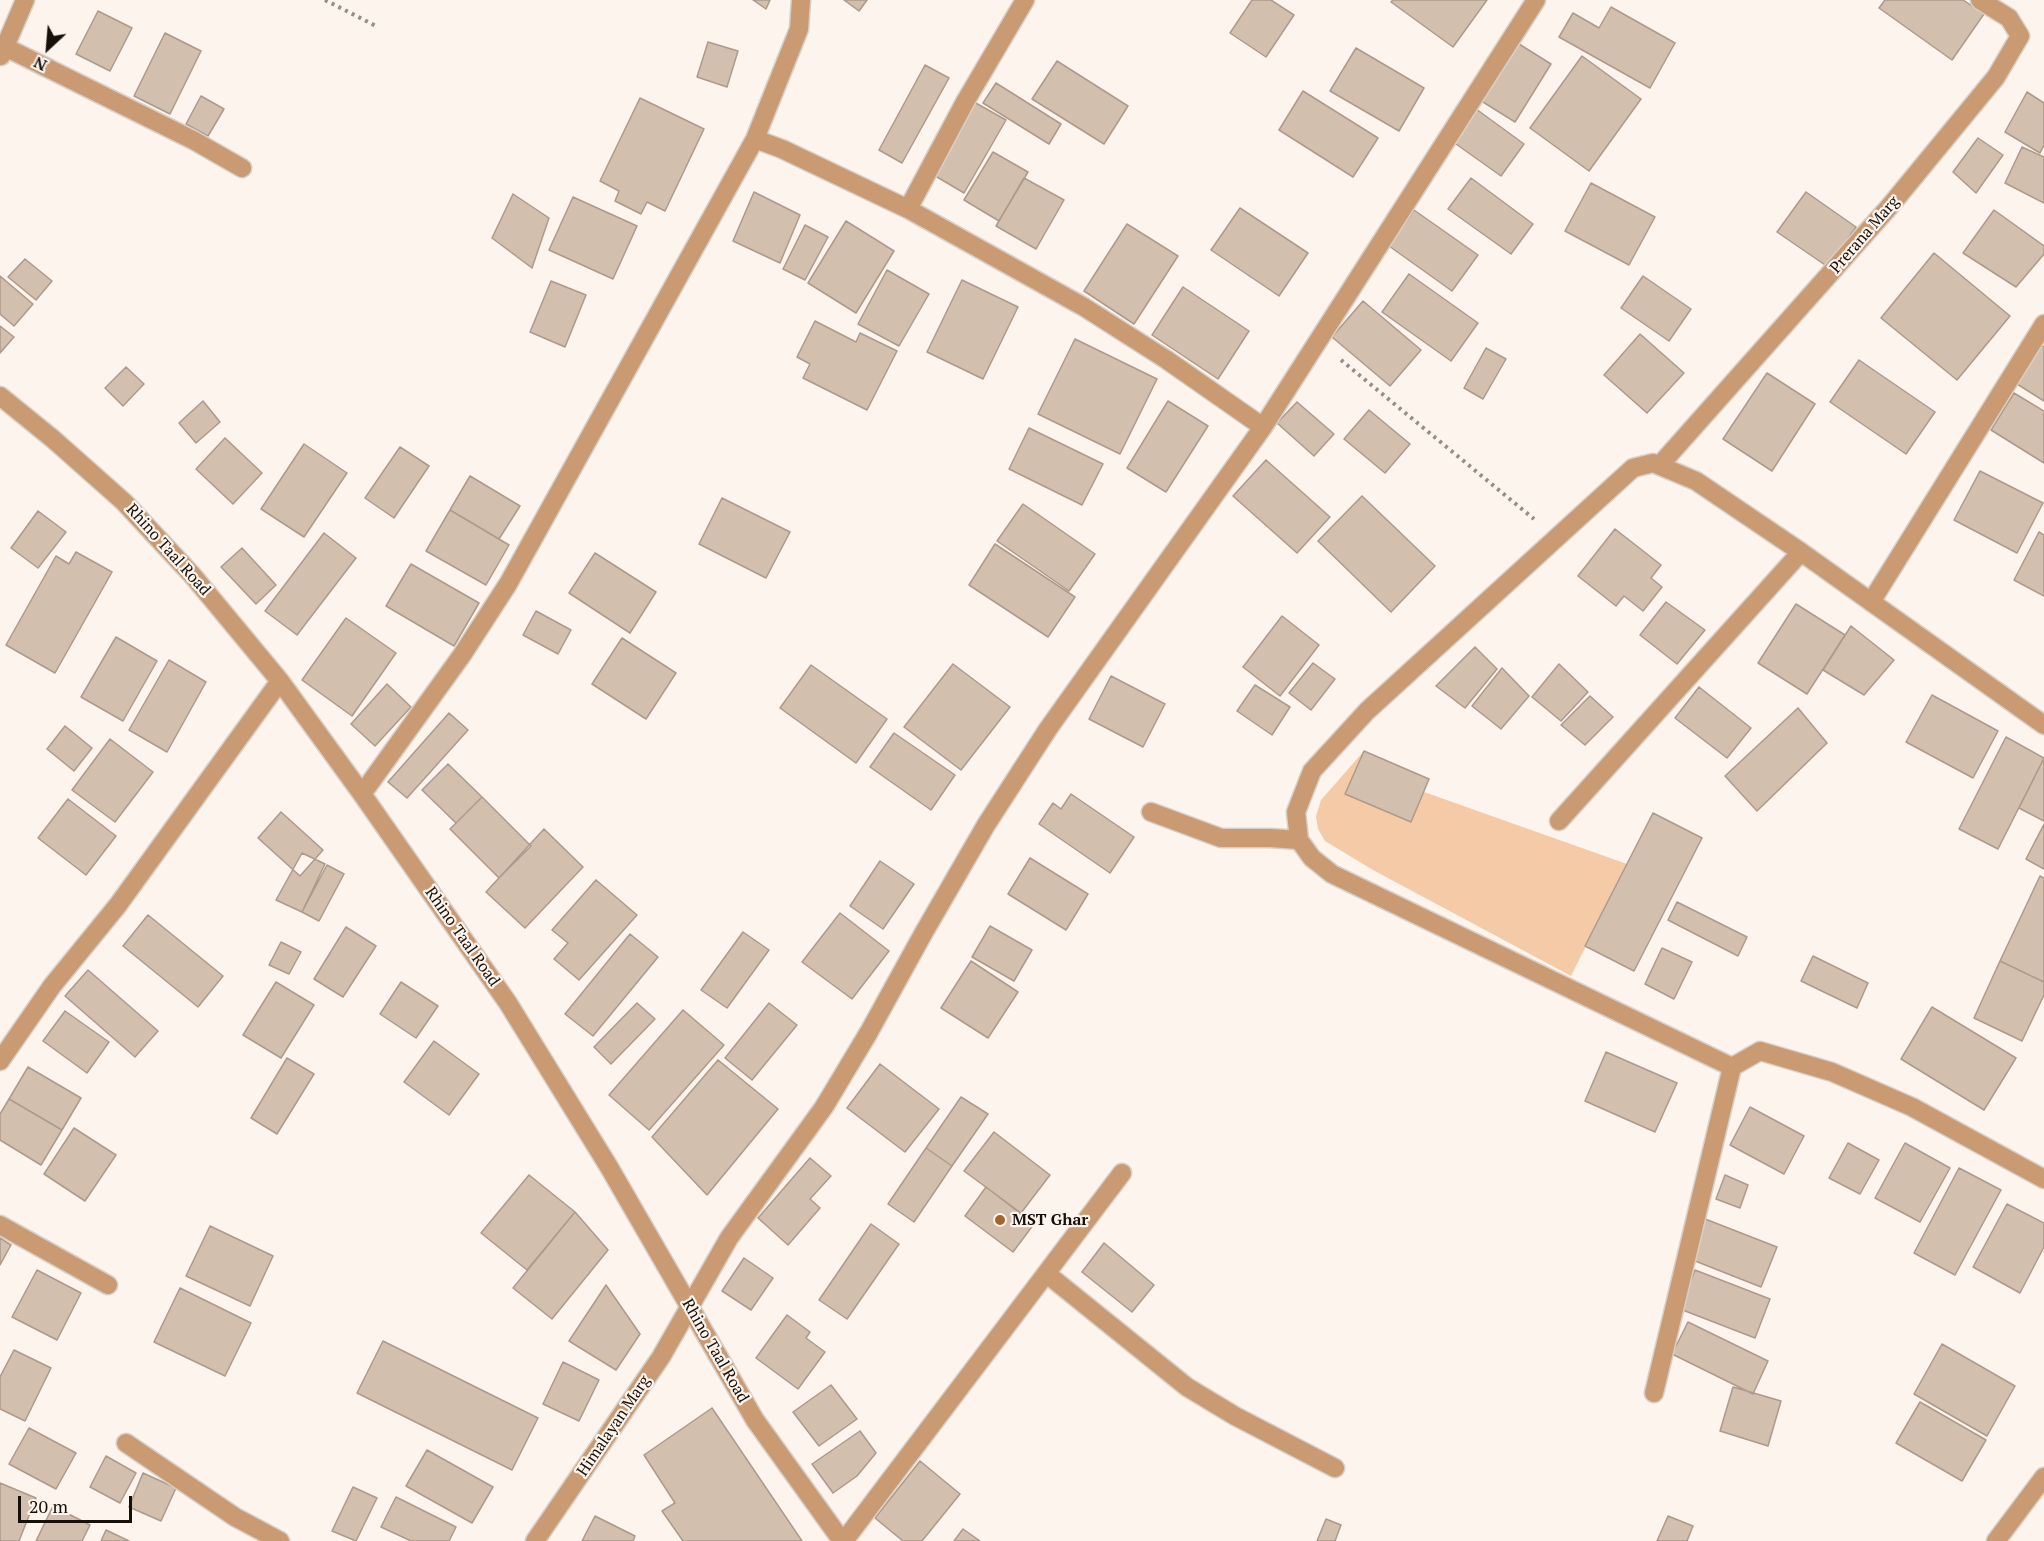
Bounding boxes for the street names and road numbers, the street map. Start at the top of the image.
street label: Prerana Marg [1826,193,1904,277]
street label: Rhino Taal Road [122,500,214,600]
street label: Rhino Taal Road [421,884,503,990]
street label: Rhino Taal Road [678,1296,752,1406]
street label: Himalayan Marg [573,1372,655,1480]

